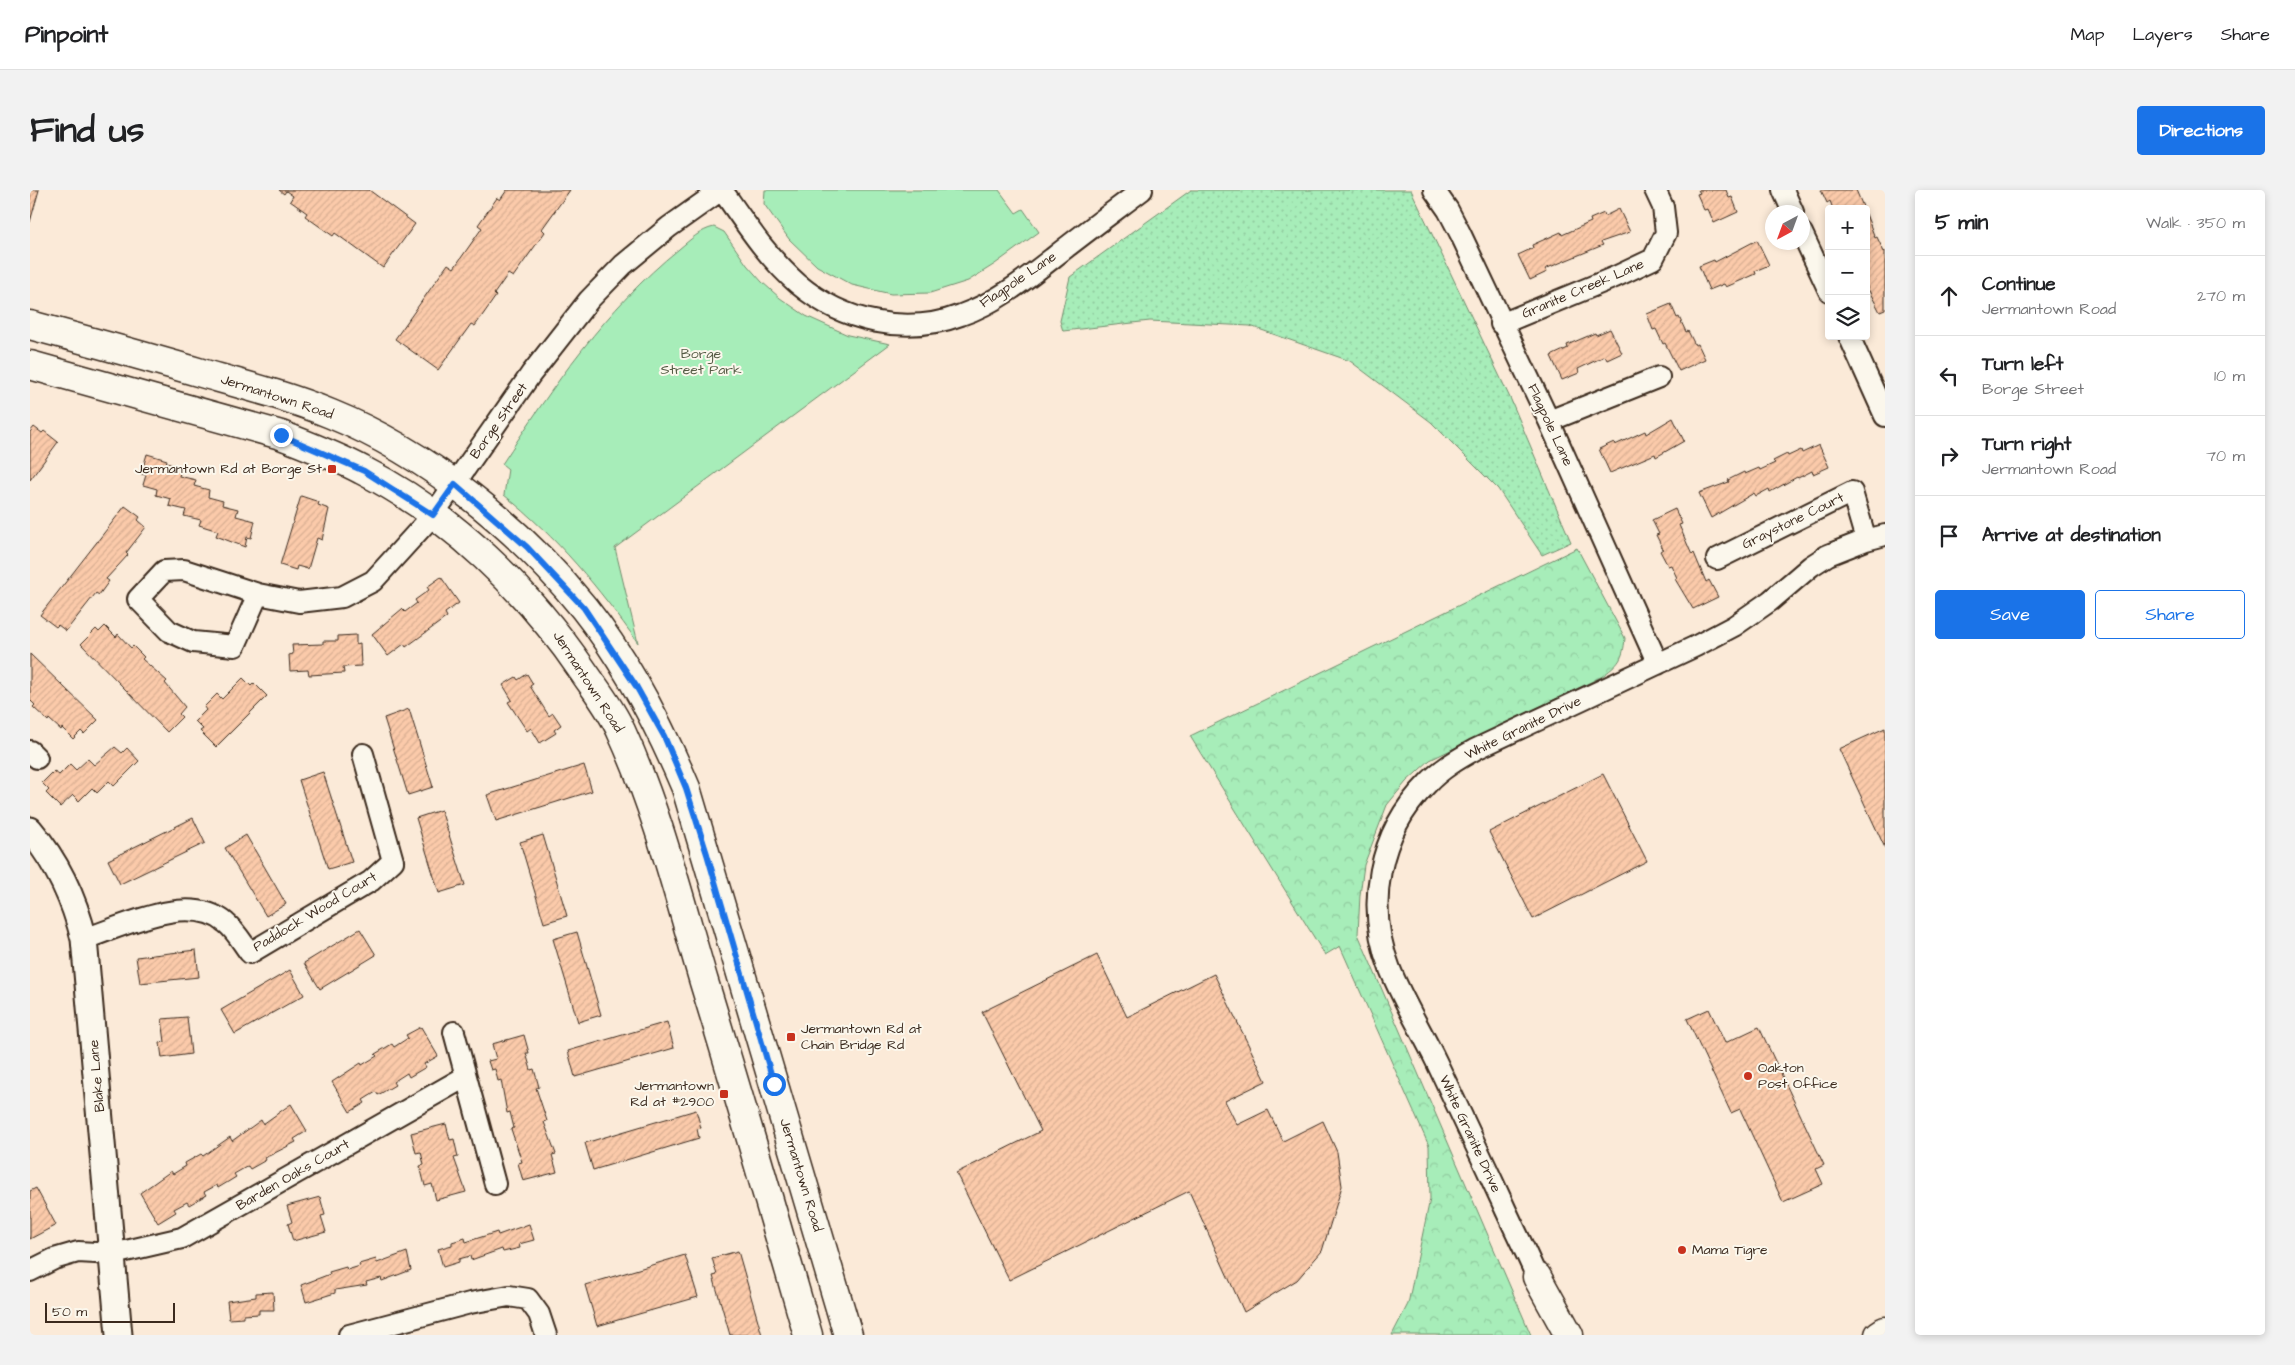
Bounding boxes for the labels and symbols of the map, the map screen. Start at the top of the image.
north arrow [1765,205,1810,250]
street label: Flagpole Lane [976,247,1061,313]
street label: Granite Creek Lane [1519,254,1648,324]
park label: Borge Street Park [660,344,742,380]
street label: Jermantown Road [218,369,336,425]
street label: Borge Street [465,378,533,463]
street label: Flagpole Lane [1522,381,1578,470]
route end [270,424,293,447]
place label: Jermantown Rd at Borge St [135,459,322,479]
marker: Jermantown Rd at Borge St [326,463,338,475]
street label: Graystone Court [1739,487,1848,554]
street label: Jermantown Road [548,627,628,737]
street label: White Granite Drive [1461,691,1585,765]
street label: Paddock Wood Court [249,867,381,957]
place label: Jermantown Rd at Chain Bridge Rd [801,1019,922,1055]
marker: Jermantown Rd at Chain Bridge Rd [785,1031,797,1043]
street label: Blake Lane [84,1039,110,1113]
place label: Oakton Post Office [1758,1058,1838,1094]
marker: Oakton Post Office [1742,1070,1754,1082]
street label: White Granite Drive [1434,1072,1506,1196]
route start [763,1073,786,1096]
place label: Jermantown Rd at #2900 [630,1076,714,1112]
marker: Jermantown Rd at #2900 [718,1088,730,1100]
street label: Jermantown Road [774,1116,828,1234]
street label: Barden Oaks Court [232,1134,354,1216]
place label: Mama Tigre [1692,1240,1768,1260]
marker: Mama Tigre [1676,1244,1688,1256]
scale bar [45,1300,175,1323]

